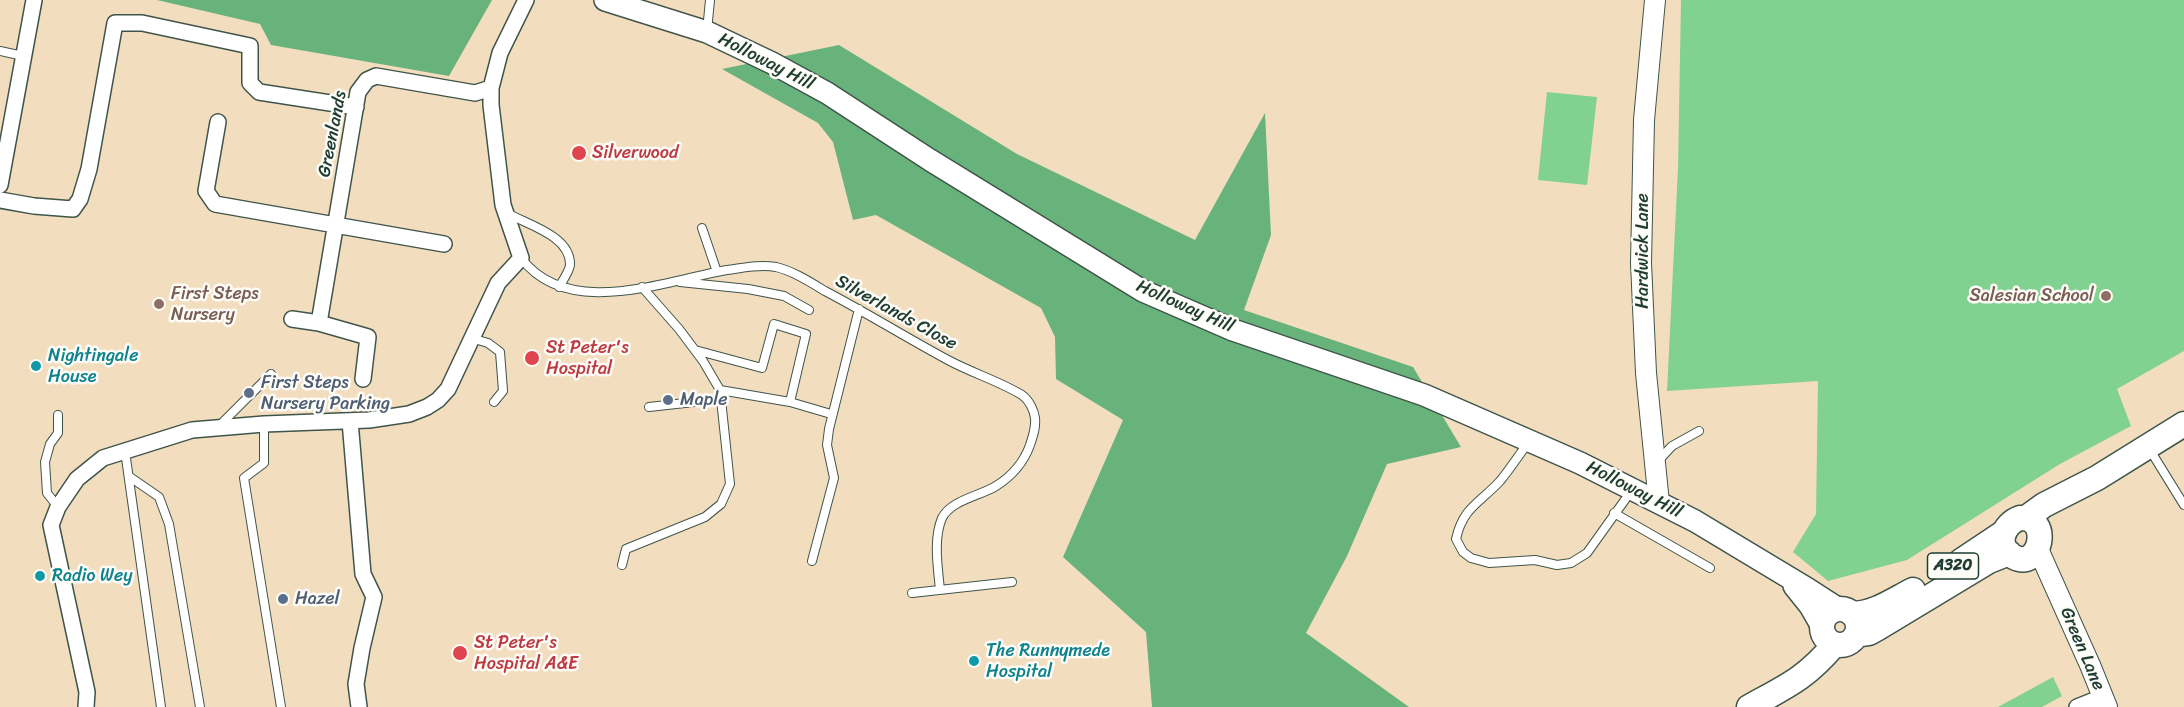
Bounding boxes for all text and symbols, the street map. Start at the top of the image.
street label: Holloway Hill [714,29,818,95]
street label: Greenlands [314,89,352,179]
place label: Silverwood [592,142,678,164]
marker: Silverwood [570,144,588,162]
street label: Hardwick Lane [1632,193,1654,309]
street label: Silverlands Close [831,271,961,355]
street label: Holloway Hill [1133,276,1237,338]
place label: First Steps Nursery [171,283,259,326]
place label: Salesian School [1969,285,2094,307]
marker: Salesian School [2099,289,2113,303]
marker: First Steps Nursery [152,297,166,311]
place label: St Peter's Hospital [546,337,629,380]
place label: Nightingale House [48,345,138,388]
marker: St Peter's Hospital [523,349,541,367]
marker: Nightingale House [29,359,43,373]
place label: First Steps Nursery Parking [261,372,390,415]
marker: First Steps Nursery Parking [242,386,256,400]
place label: Maple [680,389,728,411]
marker: Maple [661,393,675,407]
street label: Holloway Hill [1582,457,1686,523]
road number: A320 [1928,553,1978,579]
place label: Radio Wey [52,565,132,587]
marker: Radio Wey [33,569,47,583]
place label: Hazel [295,588,340,610]
marker: Hazel [276,592,290,606]
street label: Green Lane [2055,604,2109,694]
place label: St Peter's Hospital A&E [474,632,578,674]
place label: The Runnymede Hospital [986,640,1110,682]
marker: St Peter's Hospital A&E [451,644,469,662]
marker: The Runnymede Hospital [967,654,981,668]

